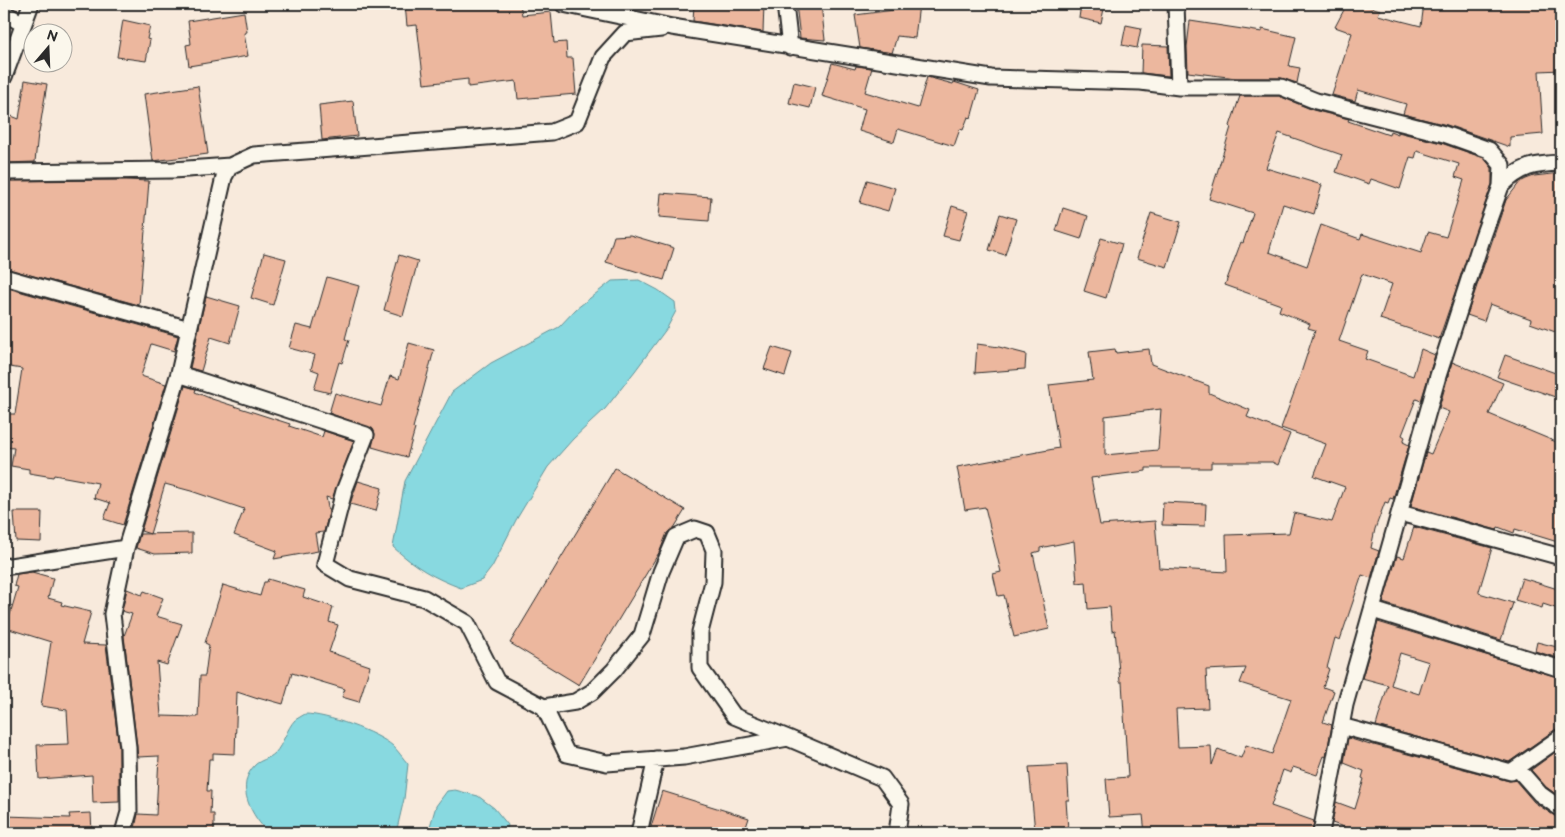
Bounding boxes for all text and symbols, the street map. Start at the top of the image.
north arrow [22,22,72,72]
text: N [44,26,60,46]

